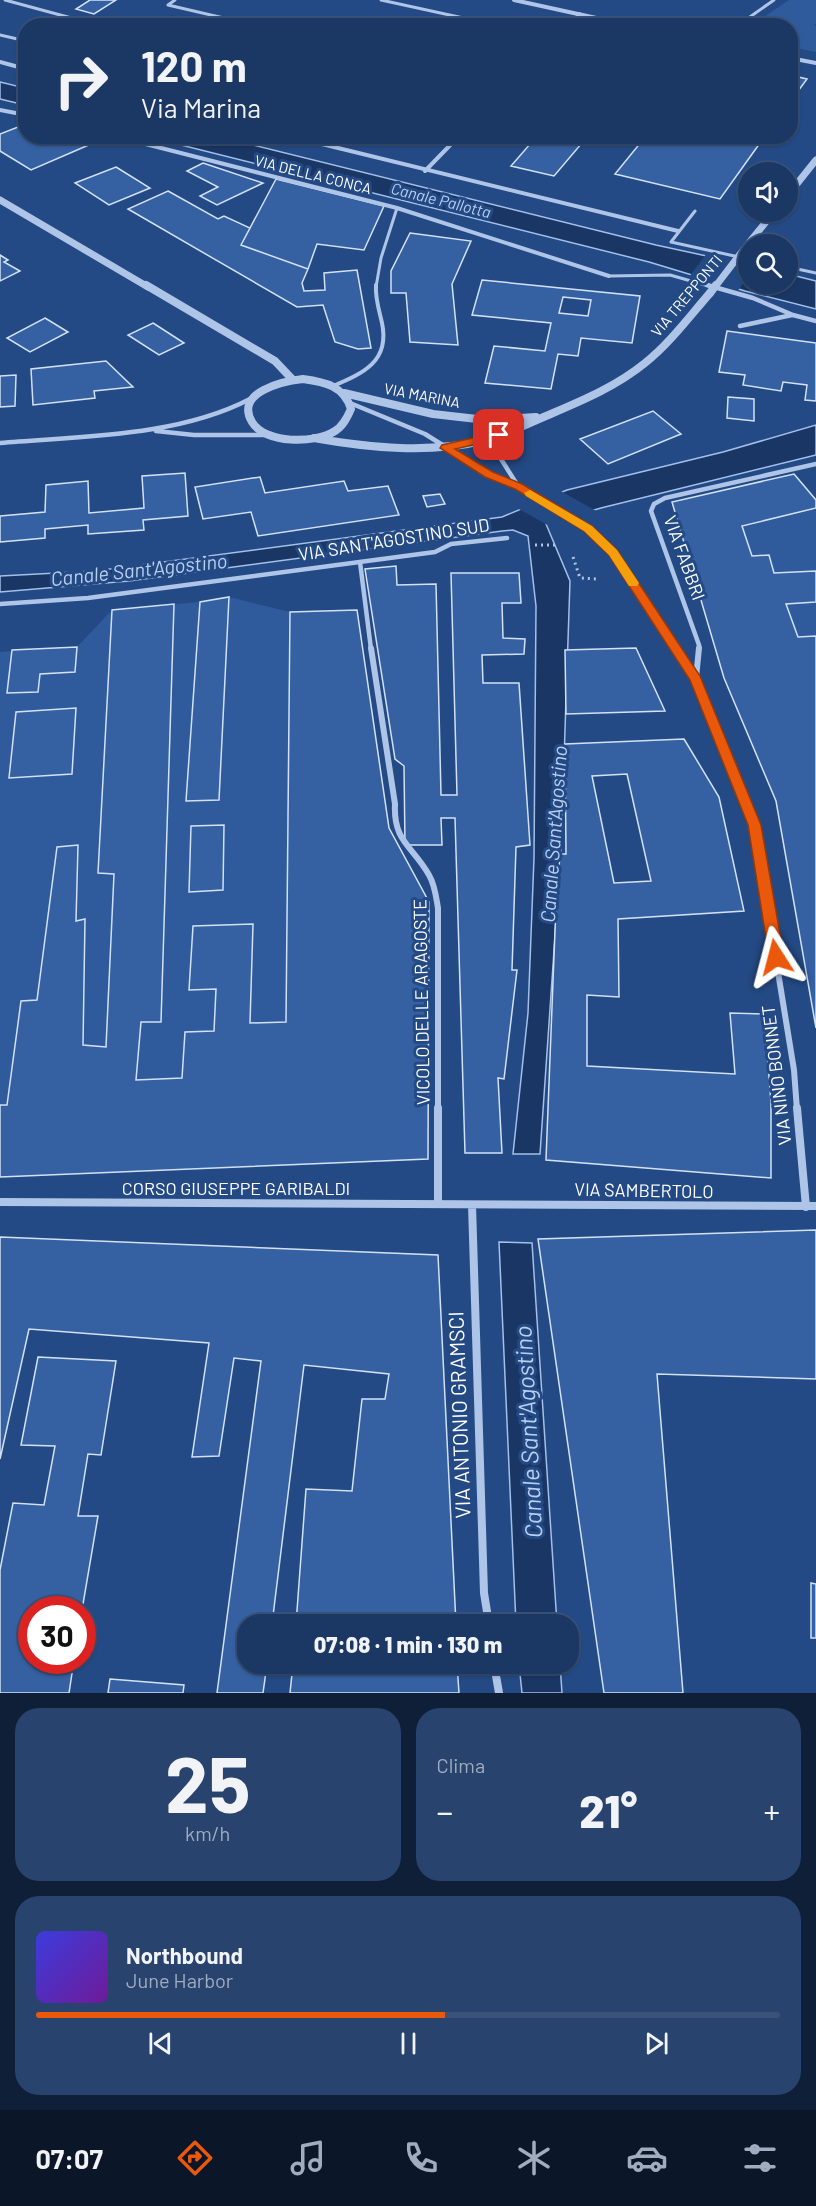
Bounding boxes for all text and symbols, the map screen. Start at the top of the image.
text: 120 m [141,40,247,90]
icon: right [42,42,120,120]
text: Via Marina [141,91,261,123]
street label: VIA DELLA CONCA [253,151,374,197]
map controls [738,162,798,294]
button: sound [738,162,798,222]
water label: Canale Pallotta [389,178,493,221]
button: search [738,234,798,294]
street label: VIA TREPPONTI [647,251,726,340]
street label: VIA MARINA [383,379,462,411]
pin [473,409,524,460]
icon: arrive [482,418,515,451]
street label: VIA FABBRI [660,512,710,603]
street label: VIA SANT'AGOSTINO SUD [297,513,491,565]
water label: Canale Sant'Agostino [50,548,228,590]
water label: Canale Sant'Agostino [535,745,571,923]
street label: VICOLO DELLE ARAGOSTE [408,899,434,1105]
position arrow [744,925,808,989]
street label: VIA NINO BONNET [756,1004,796,1146]
street label: CORSO GIUSEPPE GARIBALDI [122,1177,350,1199]
street label: VIA SAMBERTOLO [574,1178,714,1202]
street label: VIA ANTONIO GRAMSCI [442,1311,475,1519]
water label: Canale Sant'Agostino [507,1325,548,1539]
speed limit sign: 30 [18,1596,96,1674]
text: 07:08 · 1 min · 130 m [314,1631,502,1657]
text: 25 [165,1735,251,1829]
text: Clima [437,1753,485,1777]
text: 21° [579,1783,637,1837]
text: − [437,1791,453,1831]
text: + [763,1791,780,1831]
text: km/h [185,1821,230,1845]
text: Northbound [126,1942,243,1968]
text: June Harbor [126,1968,233,1992]
icon: previous [144,2027,177,2060]
icon: pause [392,2027,425,2060]
icon: next [640,2027,673,2060]
icon: directions [174,2137,216,2179]
icon: music [287,2137,329,2179]
icon: phone [400,2137,442,2179]
icon: climate [513,2137,555,2179]
icon: car [626,2137,668,2179]
icon: filters [739,2137,781,2179]
text: 07:07 [35,2142,103,2174]

